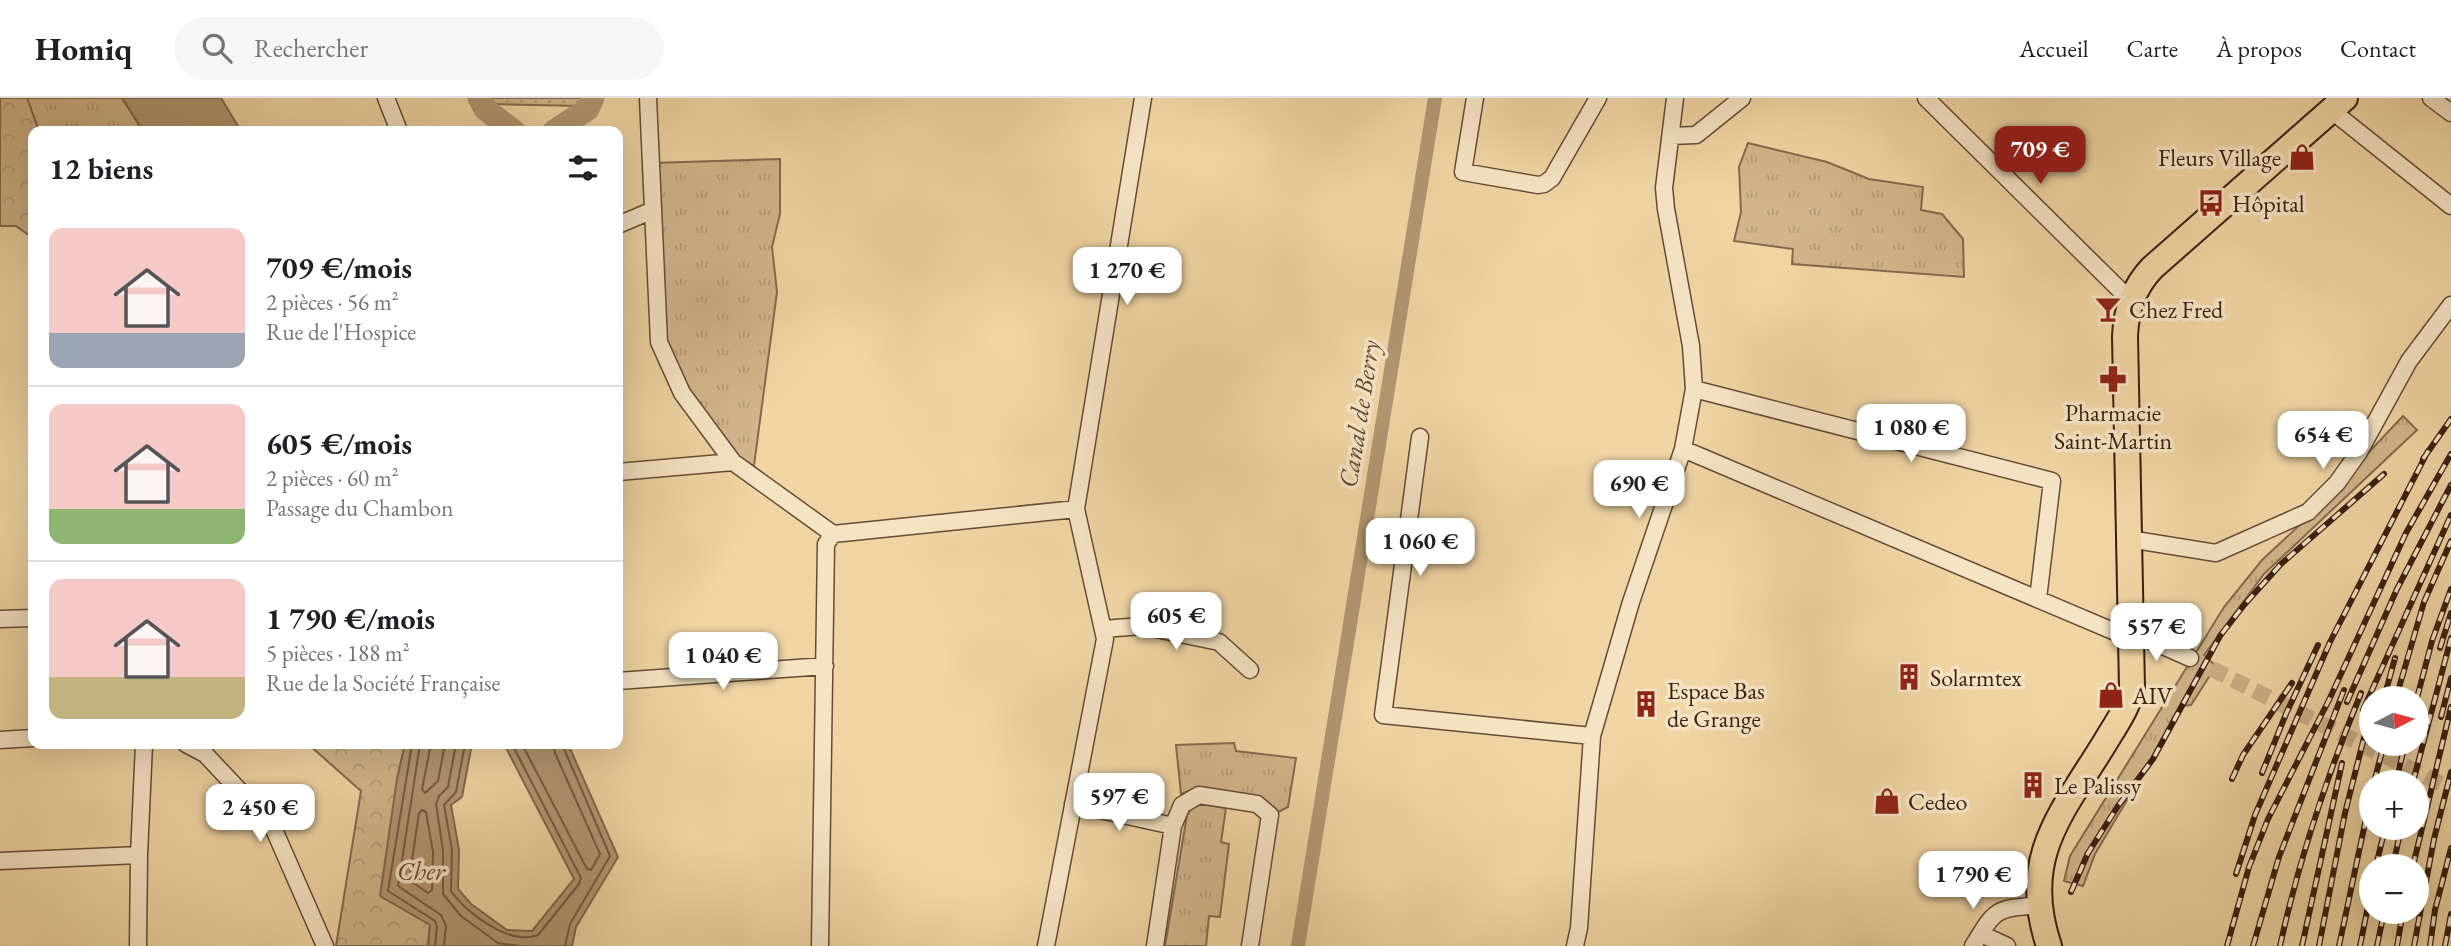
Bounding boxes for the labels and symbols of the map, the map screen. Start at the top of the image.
pin: 709 € [1991,126,2089,186]
place label: Fleurs Village [2158,142,2281,173]
shop icon: Fleurs Village [2287,142,2317,172]
bus stop icon: Hôpital [2196,188,2226,218]
place label: Hôpital [2232,188,2305,219]
pin: 1 270 € [1062,248,1192,307]
bar icon: Chez Fred [2093,294,2123,324]
place label: Chez Fred [2129,294,2224,325]
water label: Canal de Berry [1331,337,1387,490]
pharmacy icon: Pharmacie Saint-Martin [2098,364,2128,394]
place label: Pharmacie Saint-Martin [2054,397,2172,456]
pin: 1 080 € [1846,404,1976,464]
pin: 654 € [2274,412,2372,471]
pin: 690 € [1590,460,1688,520]
pin: 1 060 € [1355,518,1485,578]
pin: 605 € [1127,592,1225,652]
pin: 557 € [2107,603,2205,663]
pin: 1 040 € [658,632,788,692]
building icon: Solarmtex [1894,662,1924,692]
place label: Solarmtex [1930,662,2022,693]
place label: Espace Bas de Grange [1667,675,1765,734]
shop icon: AIV [2096,680,2126,710]
place label: AIV [2131,680,2174,711]
north arrow [2359,686,2429,756]
building icon: Espace Bas de Grange [1631,689,1661,719]
building icon: Le Palissy [2018,770,2048,800]
place label: Le Palissy [2054,770,2142,801]
pin: 597 € [1070,774,1168,833]
pin: 2 450 € [195,784,325,844]
shop icon: Cedeo [1872,786,1902,816]
place label: Cedeo [1908,786,1967,817]
pin: 1 790 € [1908,852,2038,911]
water label: Cher [397,854,446,888]

